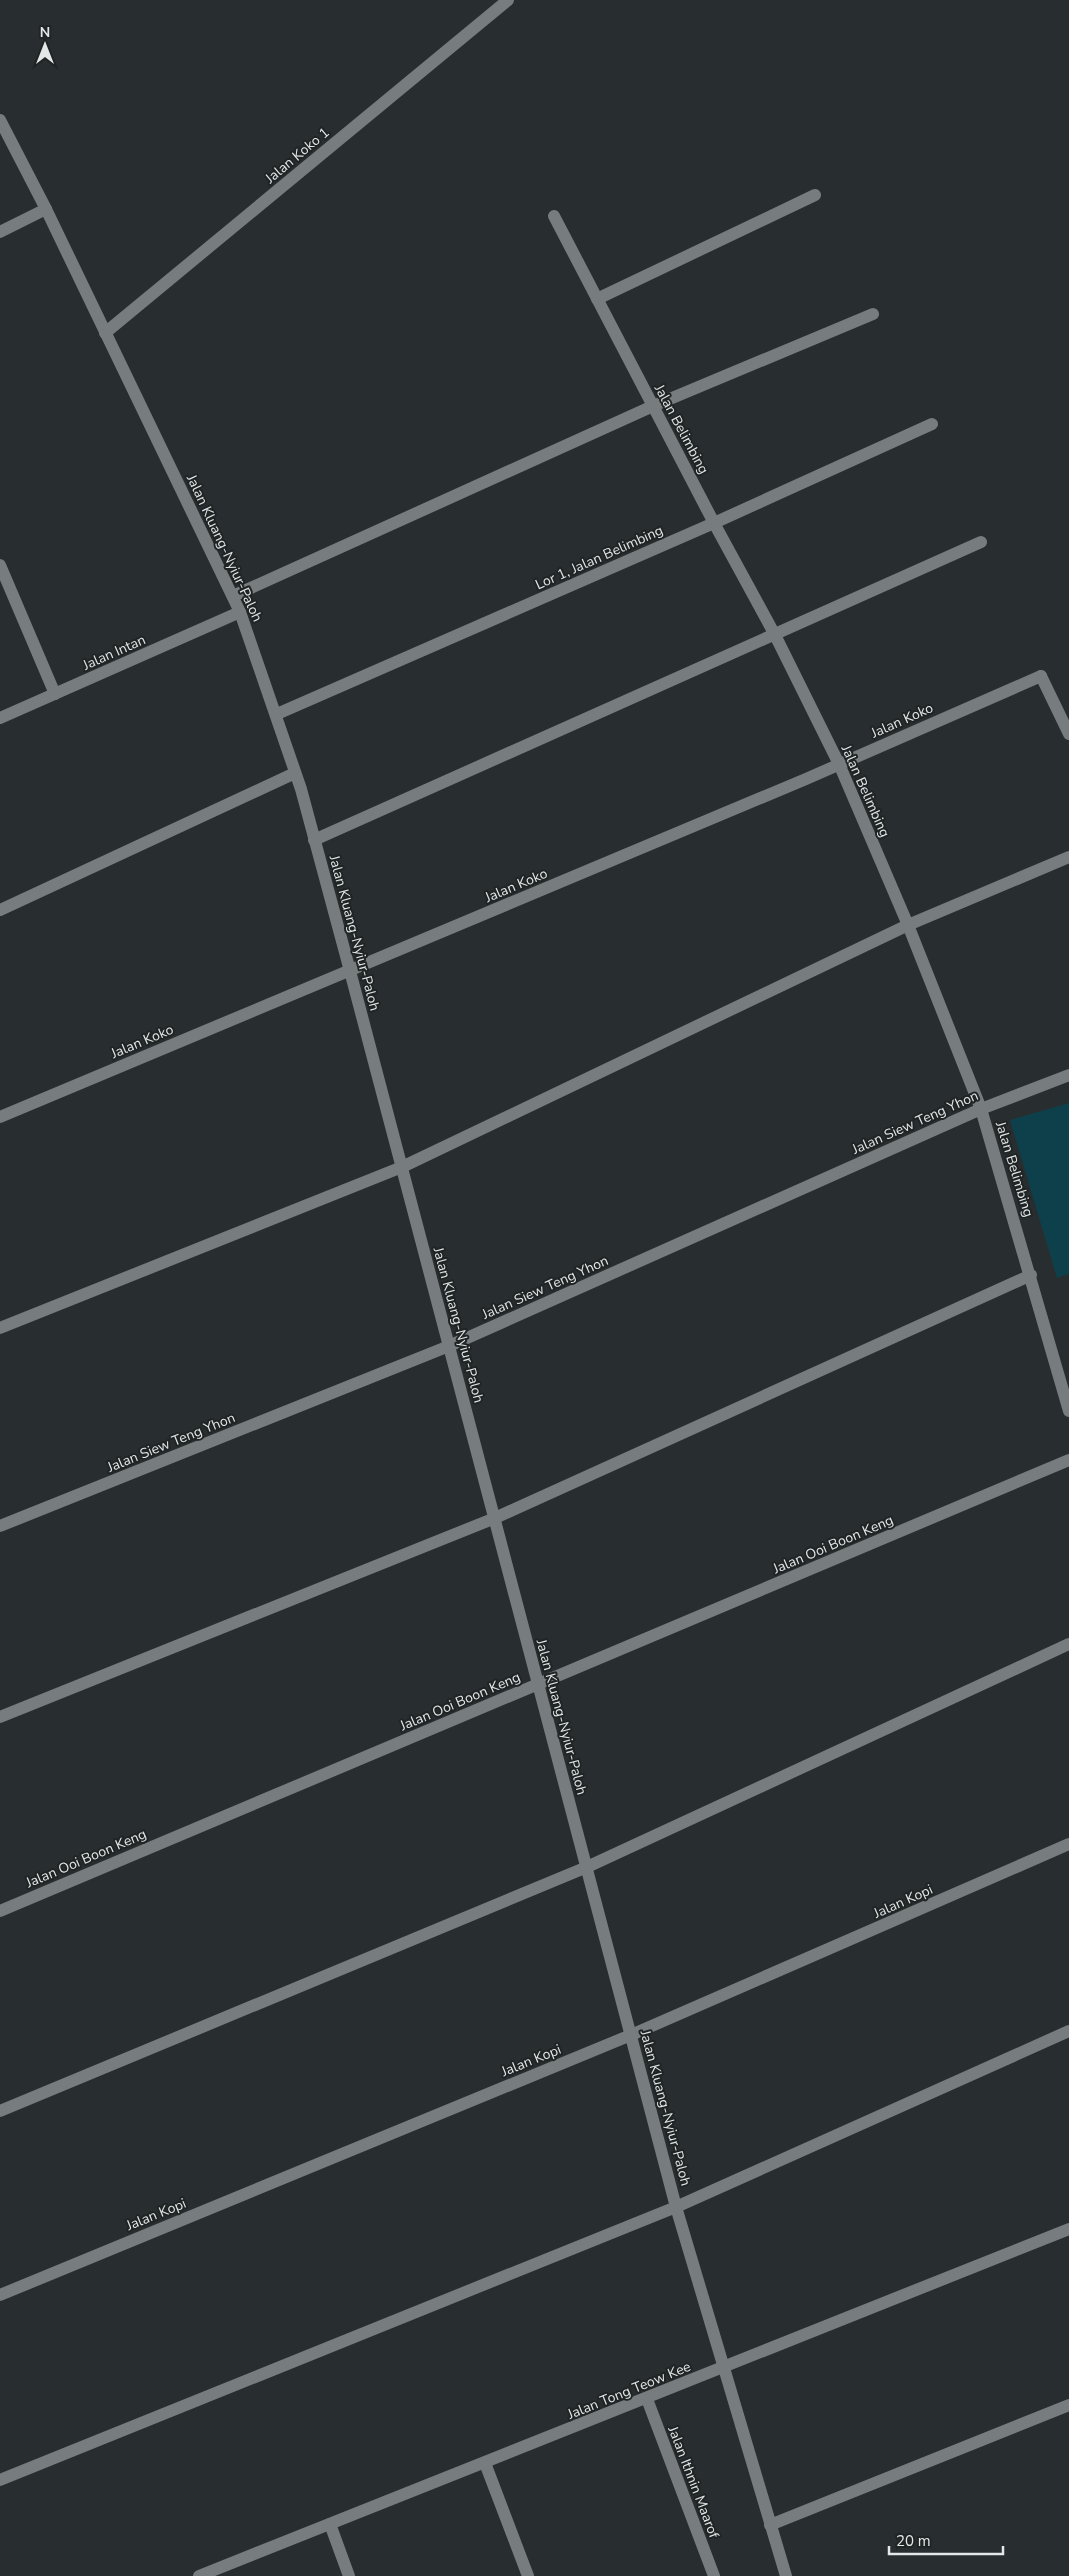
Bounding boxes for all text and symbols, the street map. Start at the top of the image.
north arrow [20,20,70,70]
text: N [40,23,50,42]
street label: Jalan Koko 1 [261,123,333,188]
street label: Jalan Belimbing [649,380,713,477]
street label: Jalan Kluang-Nyiur-Paloh [182,471,267,625]
street label: Lor 1, Jalan Belimbing [532,521,666,594]
street label: Jalan Intan [79,630,149,675]
street label: Jalan Koko [867,698,936,743]
street label: Jalan Belimbing [836,741,894,840]
street label: Jalan Kluang-Nyiur-Paloh [324,852,384,1013]
street label: Jalan Koko [481,864,551,908]
street label: Jalan Koko [107,1020,177,1064]
street label: Jalan Siew Teng Yhon [848,1086,981,1159]
street label: Jalan Belimbing [991,1118,1038,1219]
street label: Jalan Kluang-Nyiur-Paloh [428,1244,488,1405]
street label: Jalan Siew Teng Yhon [478,1251,611,1324]
street label: Jalan Siew Teng Yhon [104,1408,238,1477]
street label: Jalan Ooi Boon Keng [769,1510,896,1579]
street label: Jalan Kluang-Nyiur-Paloh [531,1636,591,1797]
street label: Jalan Ooi Boon Keng [396,1667,523,1736]
street label: Jalan Ooi Boon Keng [22,1824,149,1893]
street label: Jalan Kopi [870,1880,936,1923]
street label: Jalan Kluang-Nyiur-Paloh [635,2027,695,2188]
street label: Jalan Kopi [498,2040,564,2081]
street label: Jalan Kopi [123,2194,189,2235]
street label: Jalan Tong Teow Kee [564,2357,694,2424]
street label: Jalan Ithnin Maarof [663,2423,724,2541]
scale bar [889,2524,1003,2556]
text: 20 m [896,2531,931,2551]

